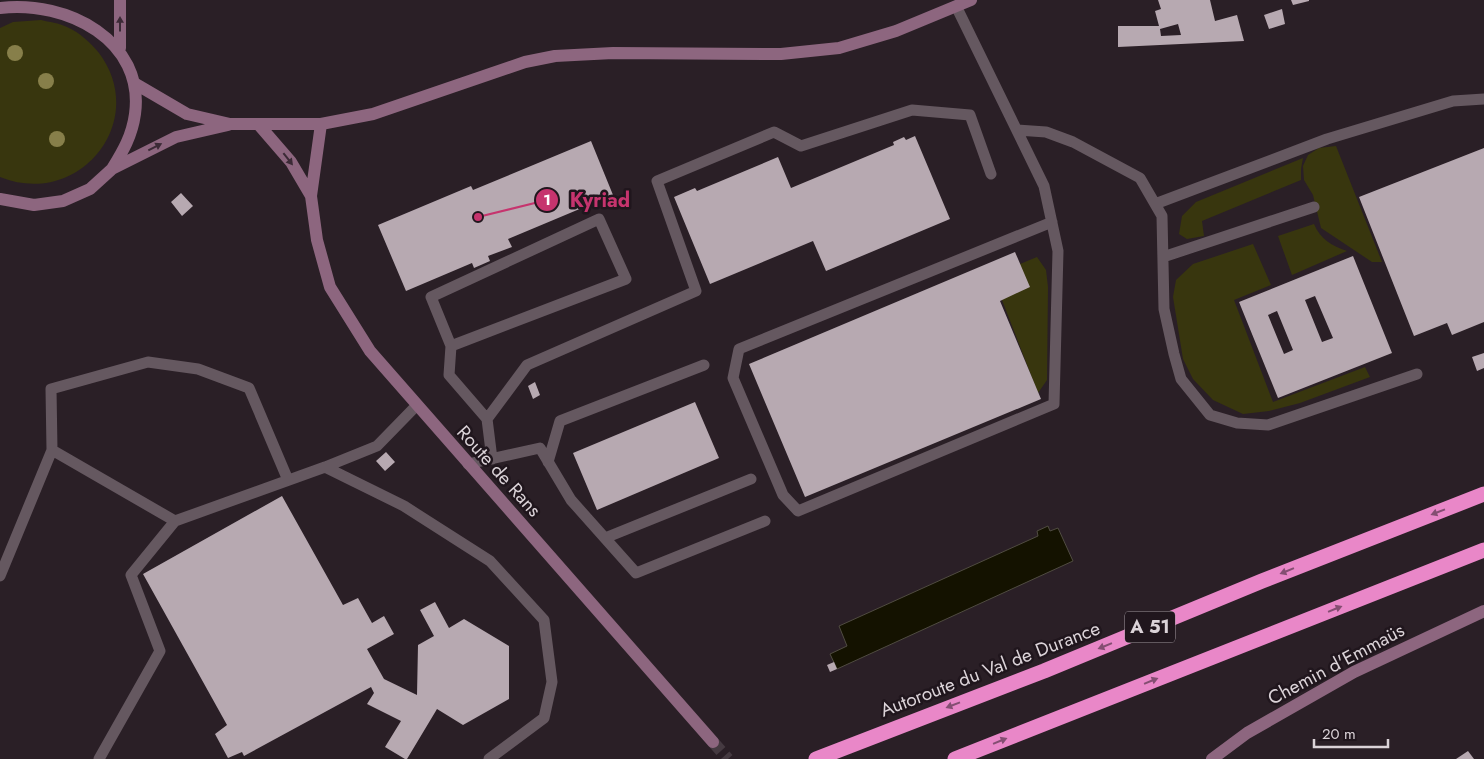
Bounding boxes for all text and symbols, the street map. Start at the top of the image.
one-way arrow [116,16,124,32]
one-way arrow [148,143,162,151]
one-way arrow [282,152,293,165]
callout: Kyriad [534,183,640,218]
text: Kyriad [570,186,630,215]
text: 1 [543,189,551,211]
street label: Route de Rans [451,419,548,523]
one-way arrow [1431,508,1446,516]
one-way arrow [1280,568,1295,576]
one-way arrow [1328,605,1343,613]
road number: A 51 [1125,612,1175,642]
street label: Autoroute du Val de Durance [876,614,1104,723]
street label: Chemin d'Emmaüs [1263,616,1409,711]
one-way arrow [1097,643,1112,650]
one-way arrow [1144,677,1158,685]
one-way arrow [946,702,960,710]
scale bar [1314,716,1388,748]
text: 20 m [1322,723,1356,745]
one-way arrow [993,737,1008,745]

